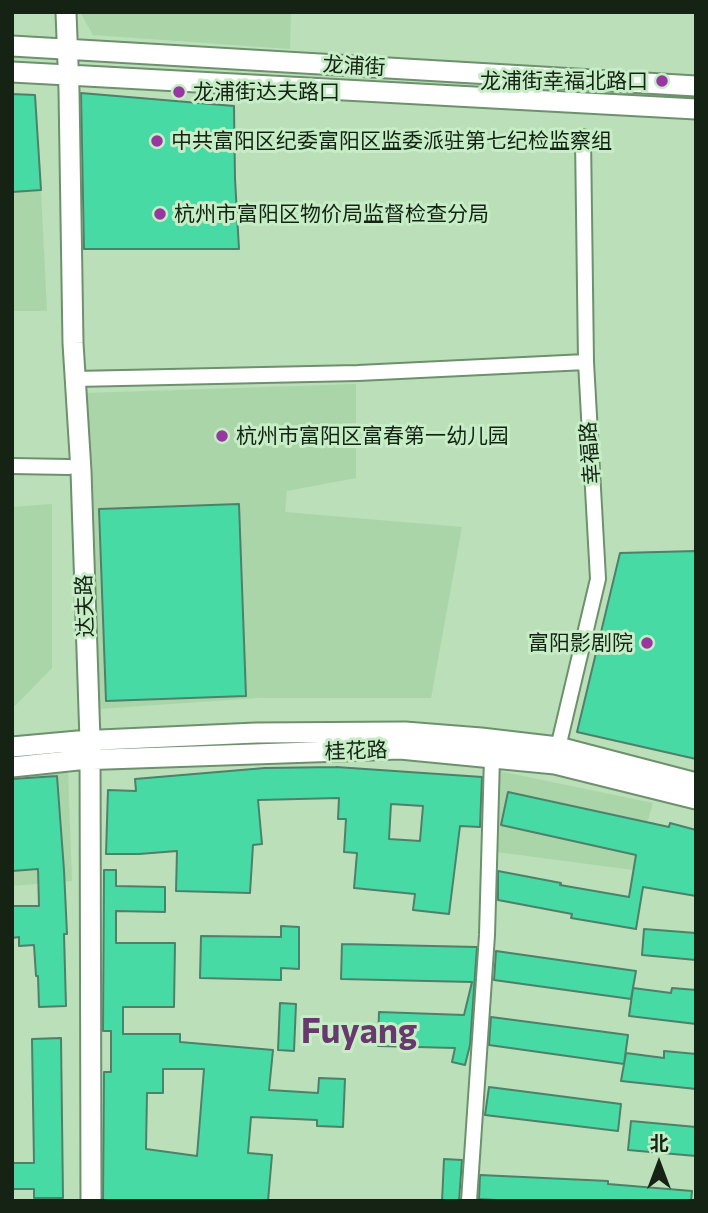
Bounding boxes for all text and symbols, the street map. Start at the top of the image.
street label: 龙浦街 [322,52,386,80]
place label: 龙浦街幸福北路口 [480,68,648,94]
marker: 龙浦街幸福北路口 [654,73,670,89]
place label: 龙浦街达夫路口 [193,79,340,105]
marker: 龙浦街达夫路口 [171,84,187,100]
place label: 中共富阳区纪委富阳区监委派驻第七纪检监察组 [171,128,612,154]
marker: 中共富阳区纪委富阳区监委派驻第七纪检监察组 [149,133,165,149]
place label: 杭州市富阳区物价局监督检查分局 [174,201,489,227]
marker: 杭州市富阳区物价局监督检查分局 [152,206,168,222]
street label: 幸福路 [575,421,605,485]
place label: 杭州市富阳区富春第一幼儿园 [236,423,509,449]
marker: 杭州市富阳区富春第一幼儿园 [214,428,230,444]
street label: 达夫路 [71,574,99,638]
place label: 富阳影剧院 [528,630,633,656]
marker: 富阳影剧院 [639,635,655,651]
street label: 桂花路 [324,737,388,765]
district label: Fuyang [301,1010,417,1052]
north arrow [624,1129,694,1199]
text: 北 [649,1131,669,1154]

